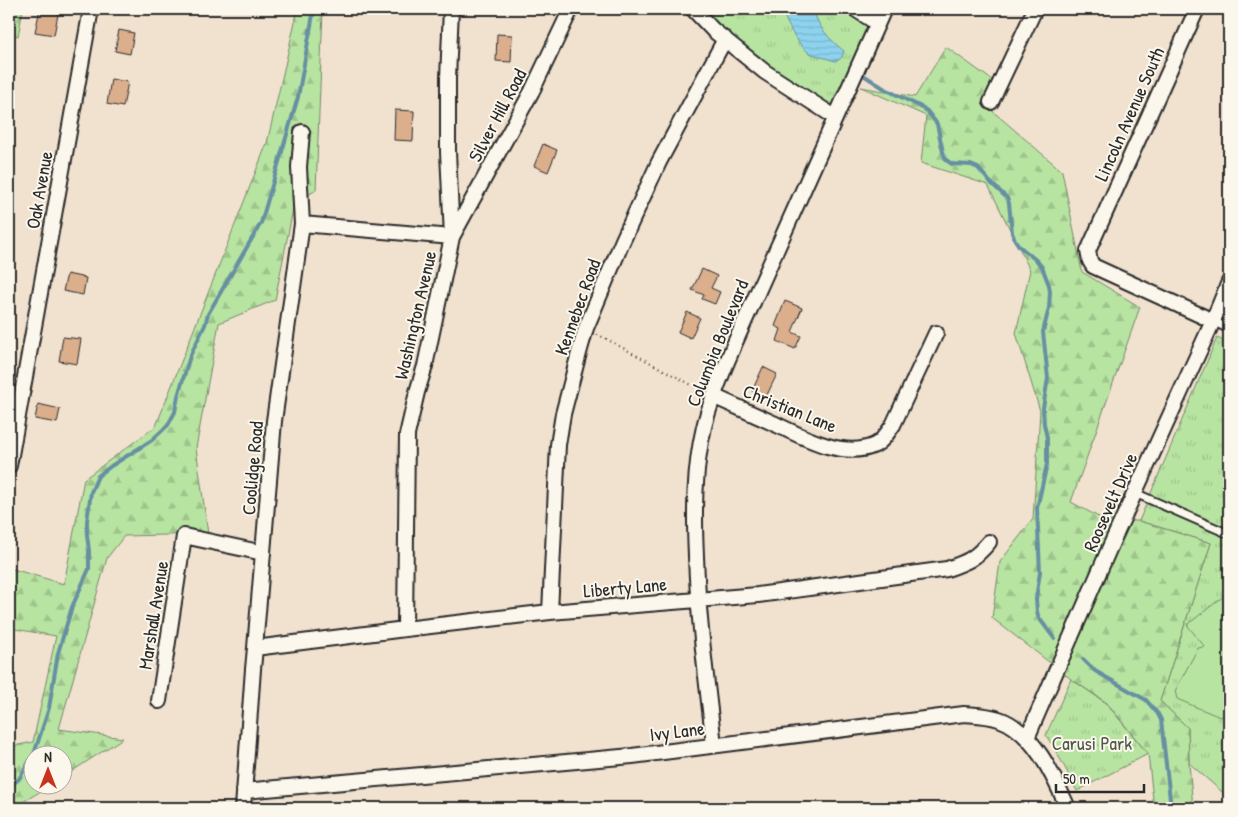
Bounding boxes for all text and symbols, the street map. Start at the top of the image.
street label: Lincoln Avenue South [1088,43,1170,185]
street label: Silver Hill Road [462,63,533,166]
street label: Oak Avenue [19,149,59,231]
street label: Washington Avenue [388,248,443,382]
street label: Kennebec Road [548,255,607,359]
street label: Columbia Boulevard [680,275,755,410]
street label: Christian Lane [739,377,841,439]
street label: Coolidge Road [235,419,269,516]
street label: Roosevelt Drive [1077,448,1144,556]
street label: Marshall Avenue [132,558,174,671]
street label: Liberty Lane [582,570,668,604]
street label: Ivy Lane [648,715,706,747]
park label: Carusi Park [1052,730,1132,756]
north arrow [22,744,72,794]
text: N [44,747,52,766]
scale bar [1056,762,1143,794]
text: 50 m [1063,768,1090,789]

